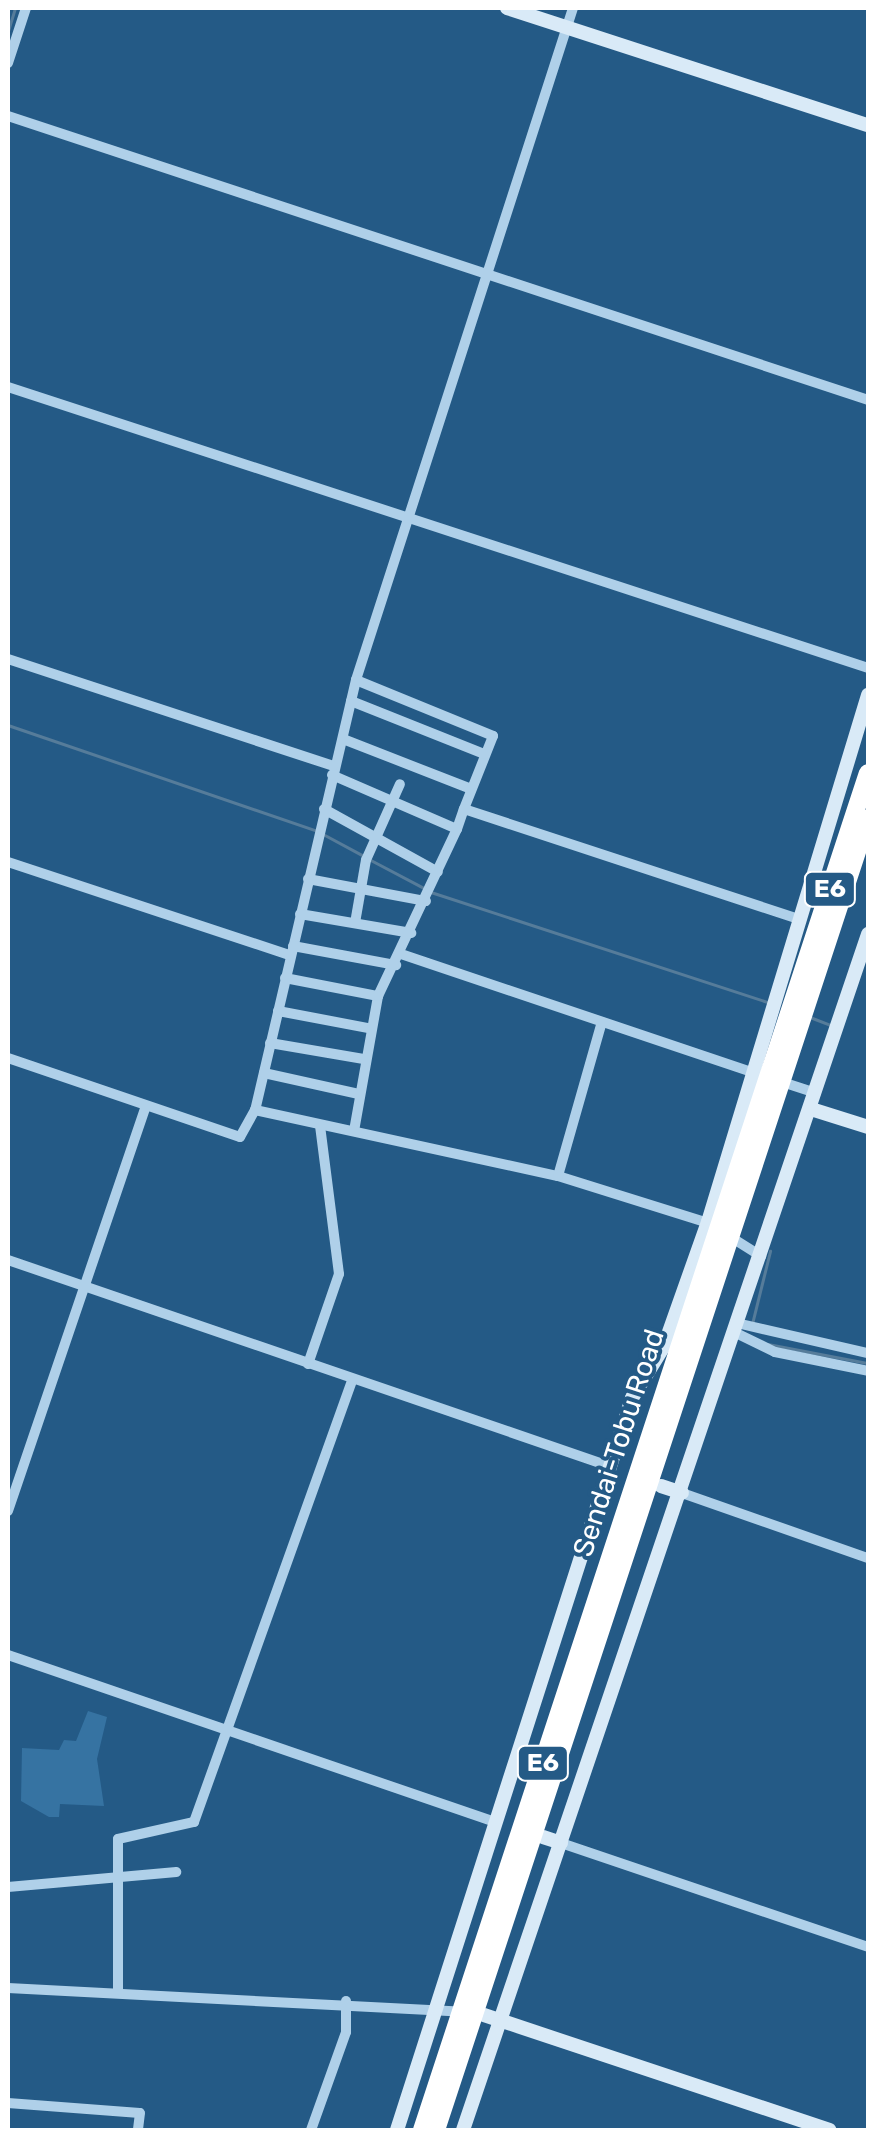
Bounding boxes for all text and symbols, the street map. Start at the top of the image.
road number: E6 [802,869,858,909]
street label: Sendai-Tobu Road [566,1325,672,1561]
road number: E6 [516,1743,570,1783]

